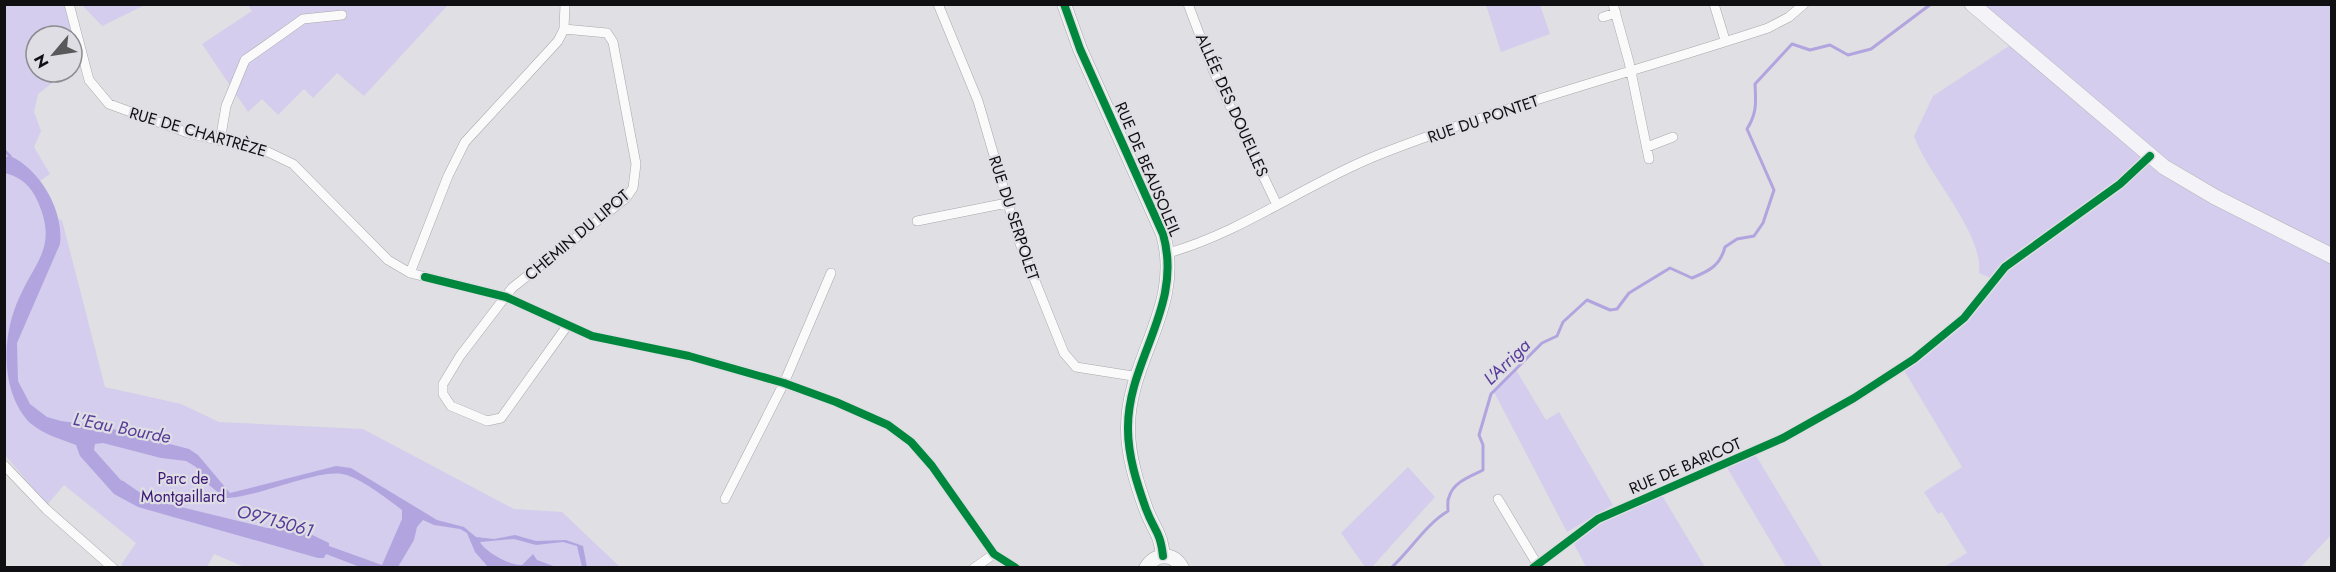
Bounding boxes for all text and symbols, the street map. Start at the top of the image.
north arrow [24,24,84,84]
street label: ALLÉE DES DOUELLES [1190,30,1274,181]
text: N [28,50,54,72]
street label: RUE DU PONTET [1425,89,1542,149]
street label: RUE DE BEAUSOLEIL [1109,98,1187,240]
street label: RUE DE CHARTRÈZE [127,101,269,163]
street label: RUE DU SERPOLET [983,153,1045,284]
street label: CHEMIN DU LIPOT [520,184,635,286]
water label: L'Arriga [1478,333,1536,391]
water label: L'Eau Bourde [71,406,173,450]
street label: RUE DE BARICOT [1625,432,1745,500]
park label: Parc de Montgaillard [141,467,225,508]
water label: O9715061 [234,498,316,544]

